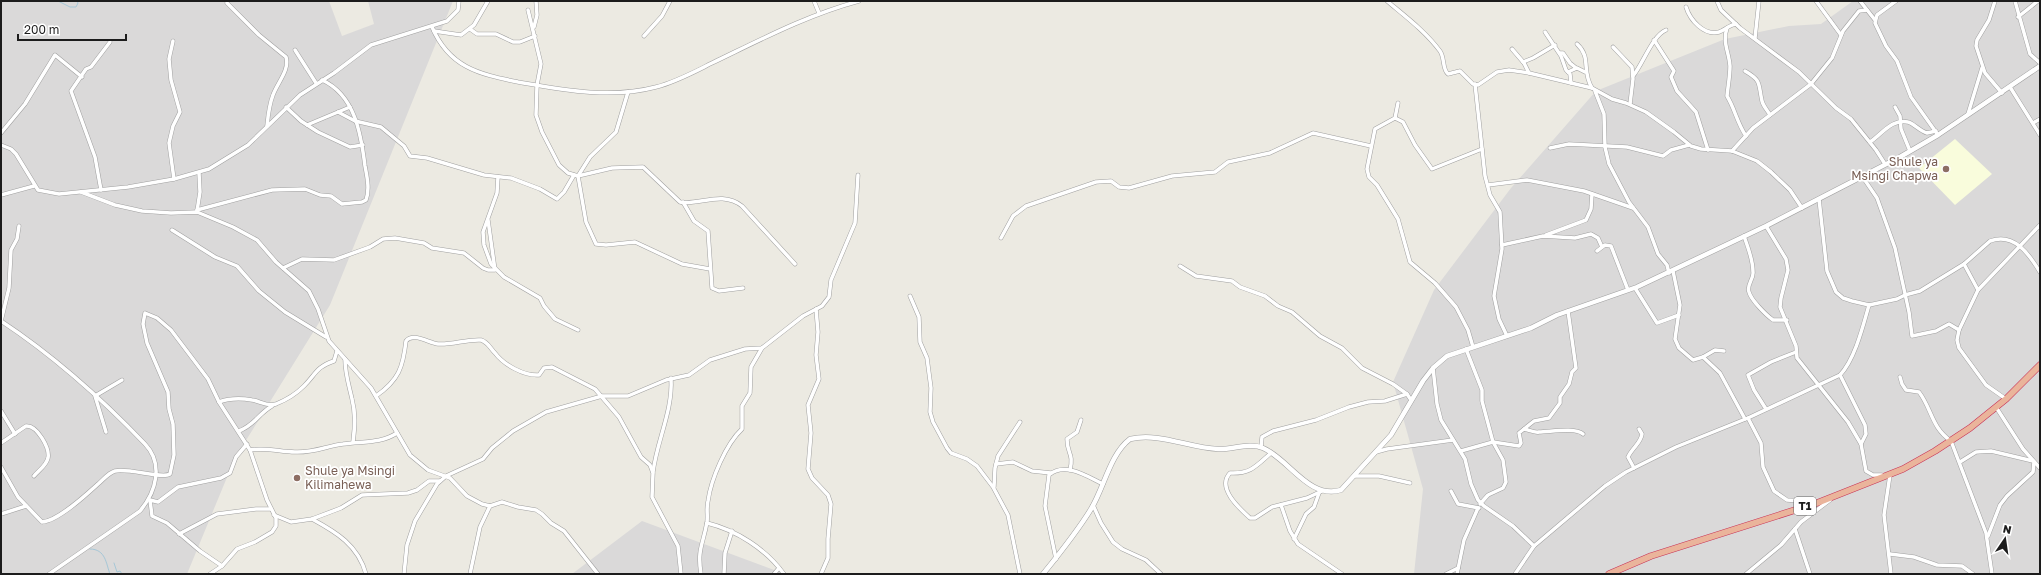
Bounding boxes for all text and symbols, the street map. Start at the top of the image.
scale bar [18,16,126,42]
text: 200 m [24,22,59,37]
place label: Shule ya Msingi Chapwa [1851,154,1938,183]
marker: Shule ya Msingi Chapwa [1941,164,1951,174]
place label: Shule ya Msingi Kilimahewa [305,463,395,492]
marker: Shule ya Msingi Kilimahewa [292,473,302,483]
road number: T1 [1794,497,1816,515]
north arrow [1985,519,2025,559]
text: N [2002,521,2013,536]

